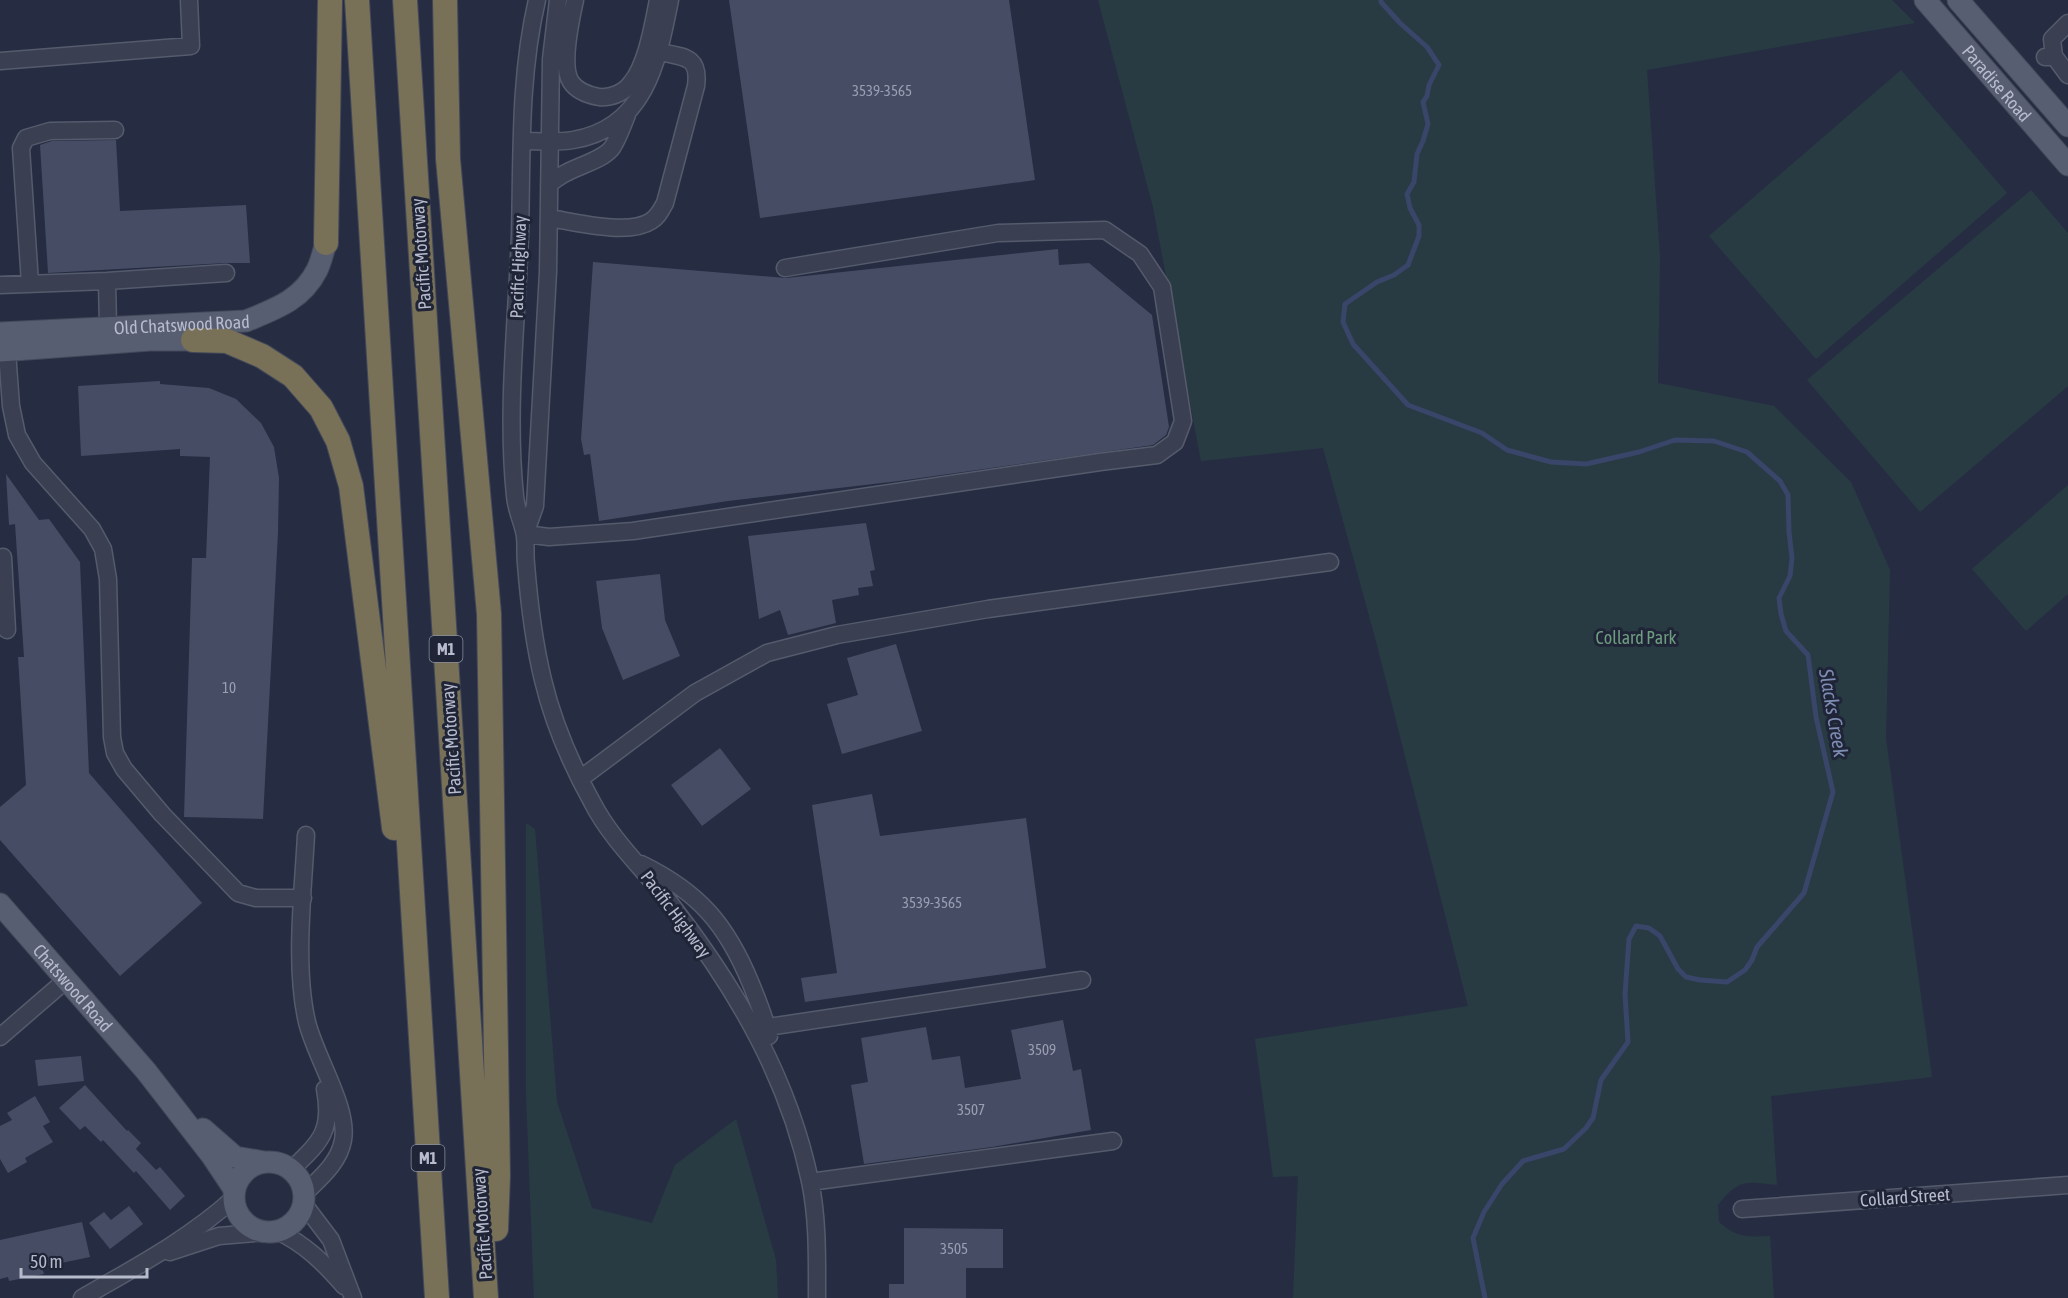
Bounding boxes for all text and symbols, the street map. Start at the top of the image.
street label: Paradise Road [1958,41,2036,126]
house number: 3539-3565 [852,82,912,99]
street label: Pacific Motorway [407,198,435,310]
street label: Pacific Highway [506,215,530,319]
street label: Old Chatswood Road [113,310,250,338]
park label: Collard Park [1596,627,1676,648]
road number: M1 [430,636,462,662]
water label: Slacks Creek [1815,666,1853,759]
house number: 10 [222,679,236,696]
street label: Pacific Motorway [437,683,465,795]
street label: Pacific Highway [637,866,715,962]
house number: 3539-3565 [902,894,962,911]
street label: Chatswood Road [29,939,117,1036]
house number: 3509 [1028,1041,1056,1058]
house number: 3507 [957,1101,985,1118]
road number: M1 [412,1145,444,1171]
street label: Pacific Motorway [468,1168,496,1280]
street label: Collard Street [1859,1183,1951,1211]
house number: 3505 [940,1240,968,1257]
scale bar [21,1241,147,1279]
text: 50 m [30,1251,62,1272]

